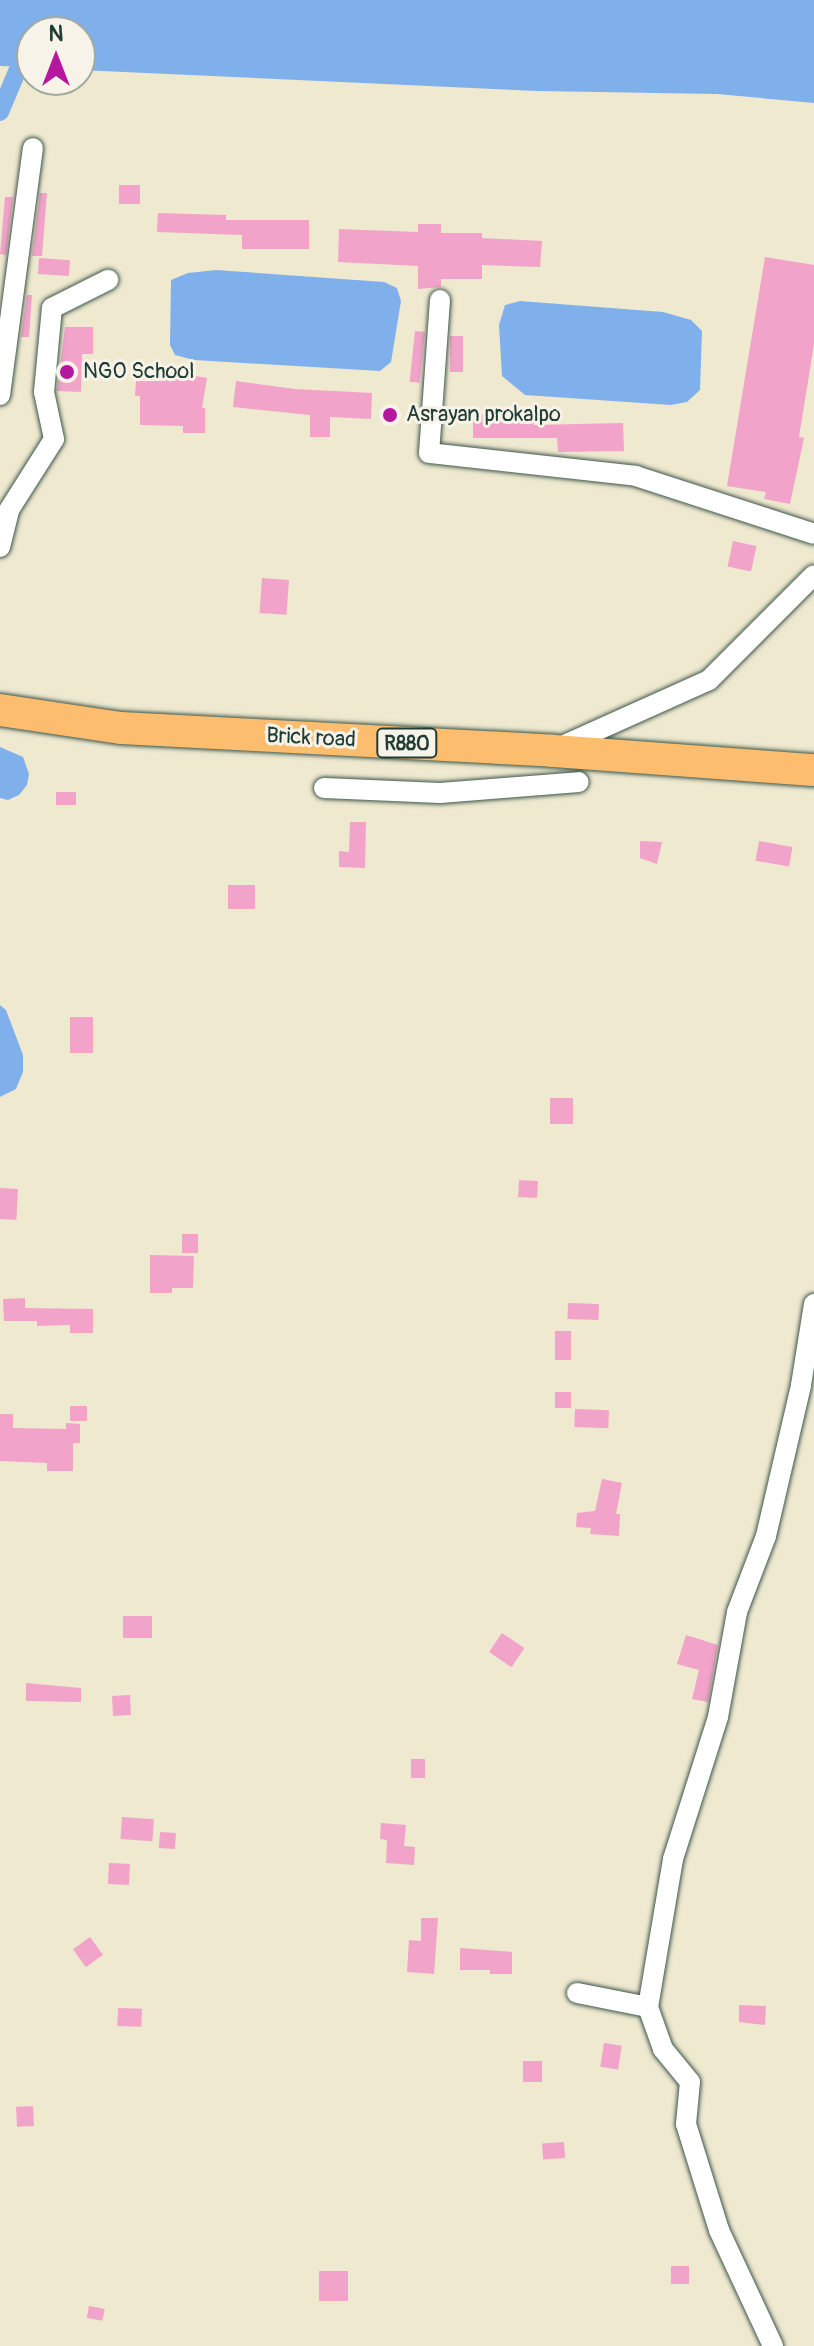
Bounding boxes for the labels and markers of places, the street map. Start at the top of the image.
place label: NGO School [83,359,194,385]
marker: NGO School [58,363,76,381]
place label: Asrayan prokalpo [406,402,561,428]
marker: Asrayan prokalpo [381,406,399,424]

